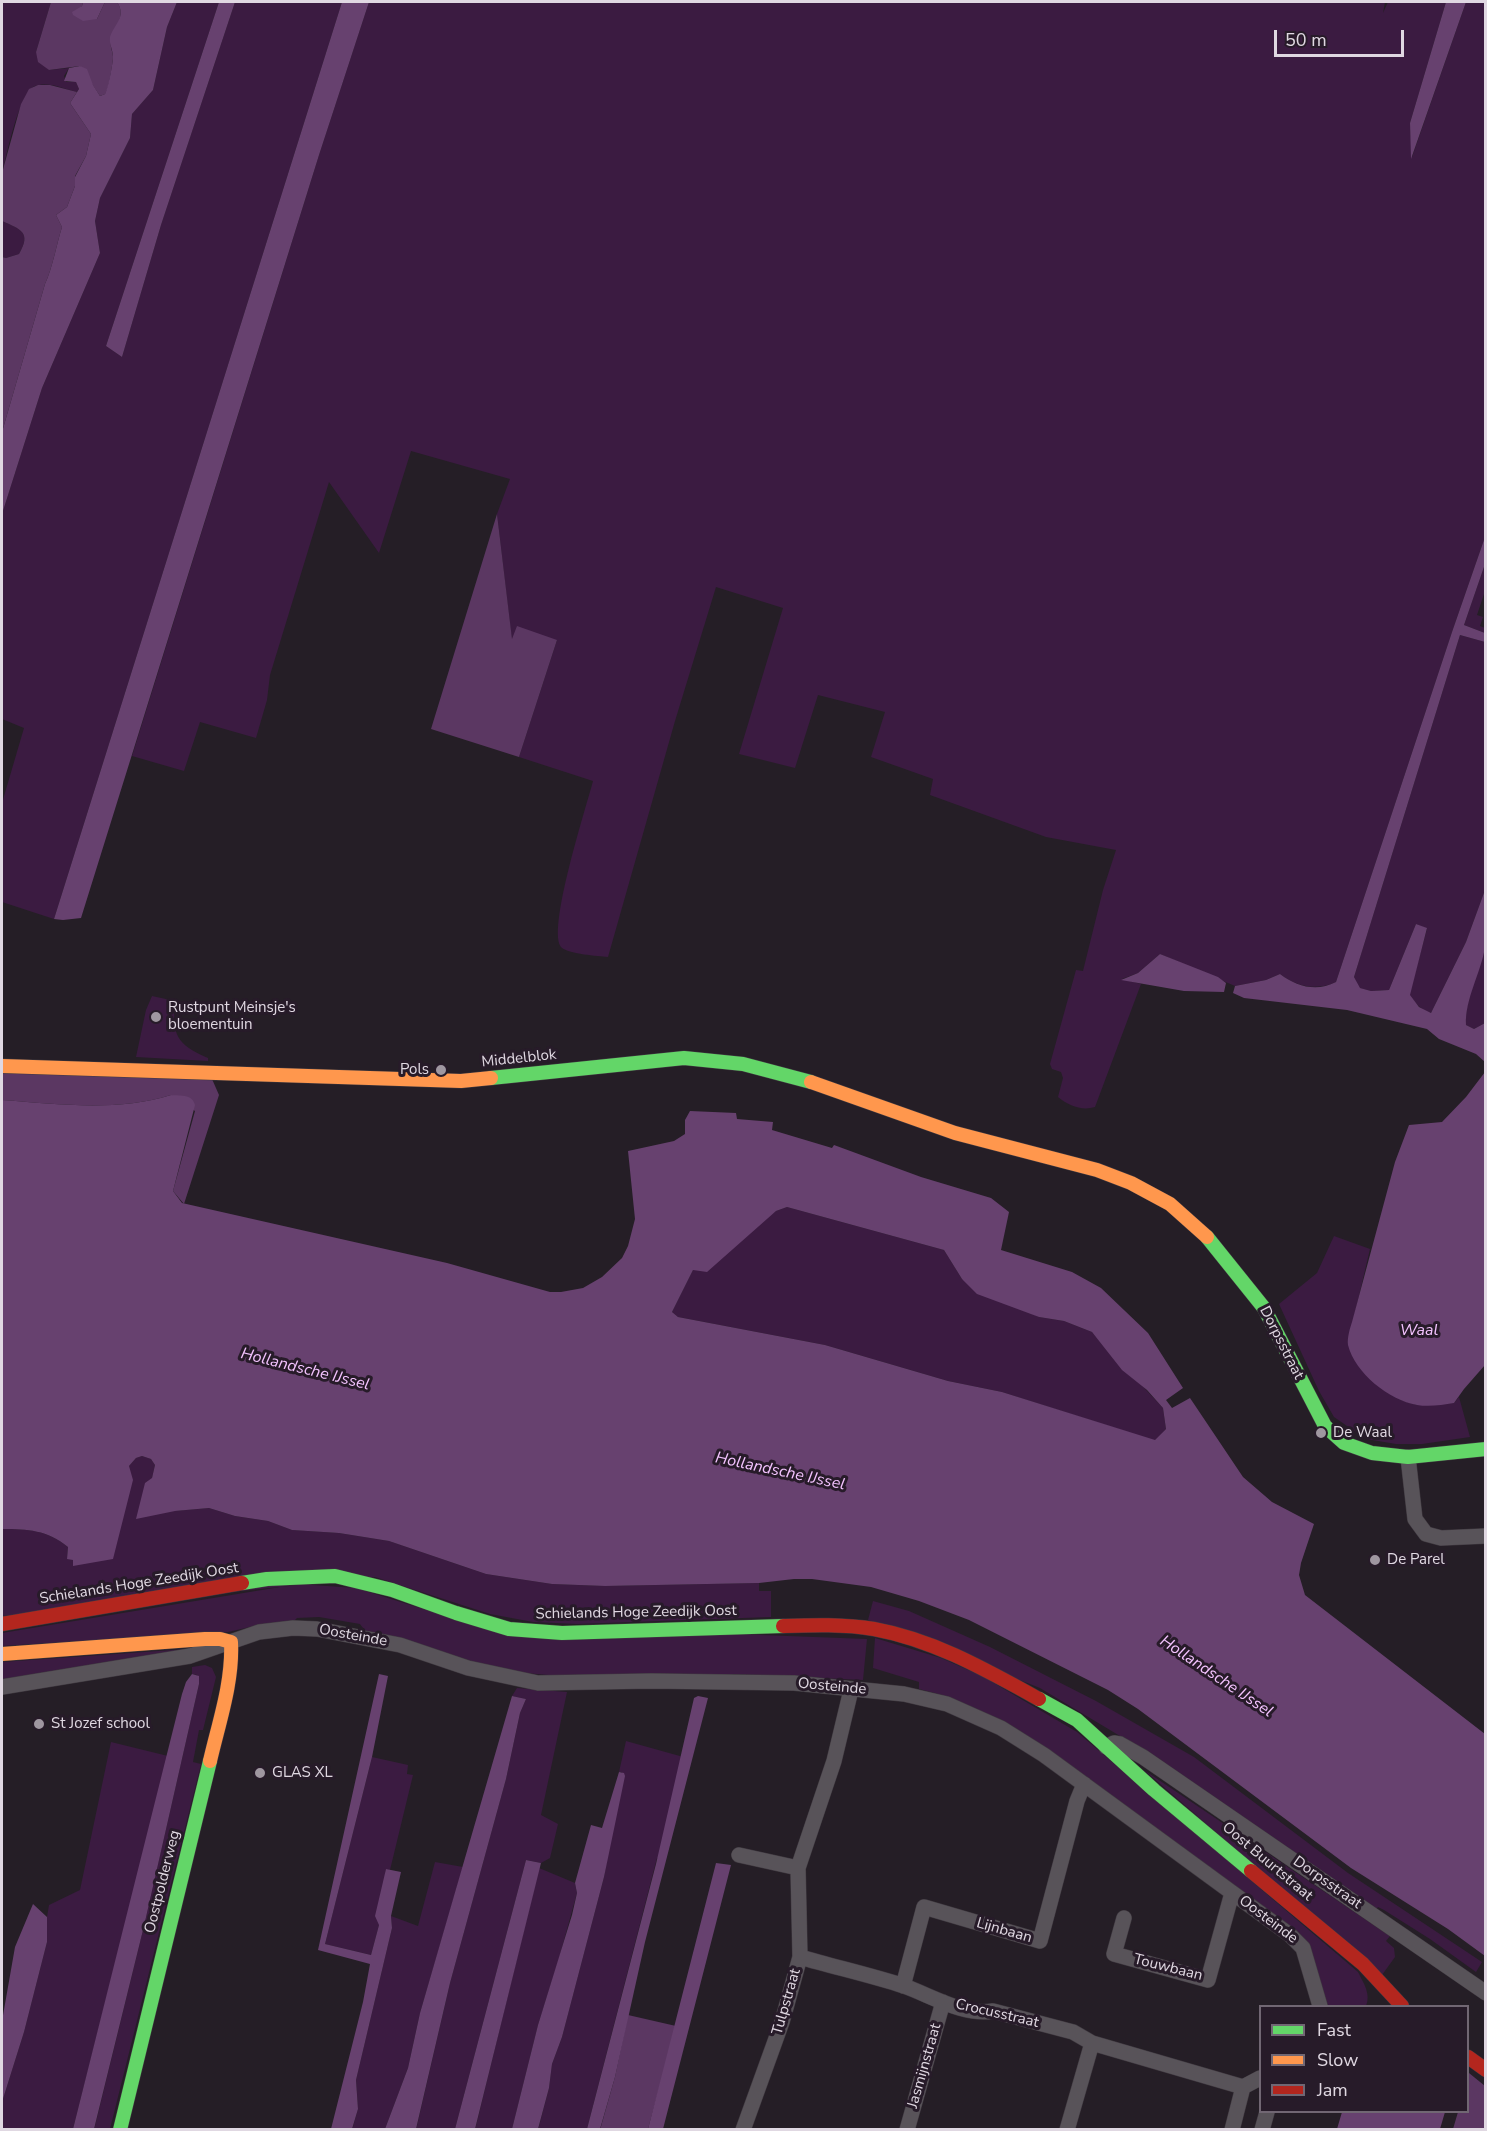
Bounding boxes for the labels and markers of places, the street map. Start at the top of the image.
place label: Rustpunt Meinsje's bloementuin [168,999,296,1034]
marker: Rustpunt Meinsje's bloementuin [149,1010,163,1024]
place label: Pols [400,1061,429,1079]
marker: Pols [434,1063,448,1077]
place label: De Waal [1333,1424,1392,1442]
marker: De Waal [1314,1426,1328,1440]
place label: De Parel [1387,1551,1445,1569]
marker: De Parel [1368,1553,1382,1567]
place label: St Jozef school [51,1715,150,1733]
marker: St Jozef school [32,1717,46,1731]
place label: GLAS XL [272,1764,333,1782]
marker: GLAS XL [253,1766,267,1780]

